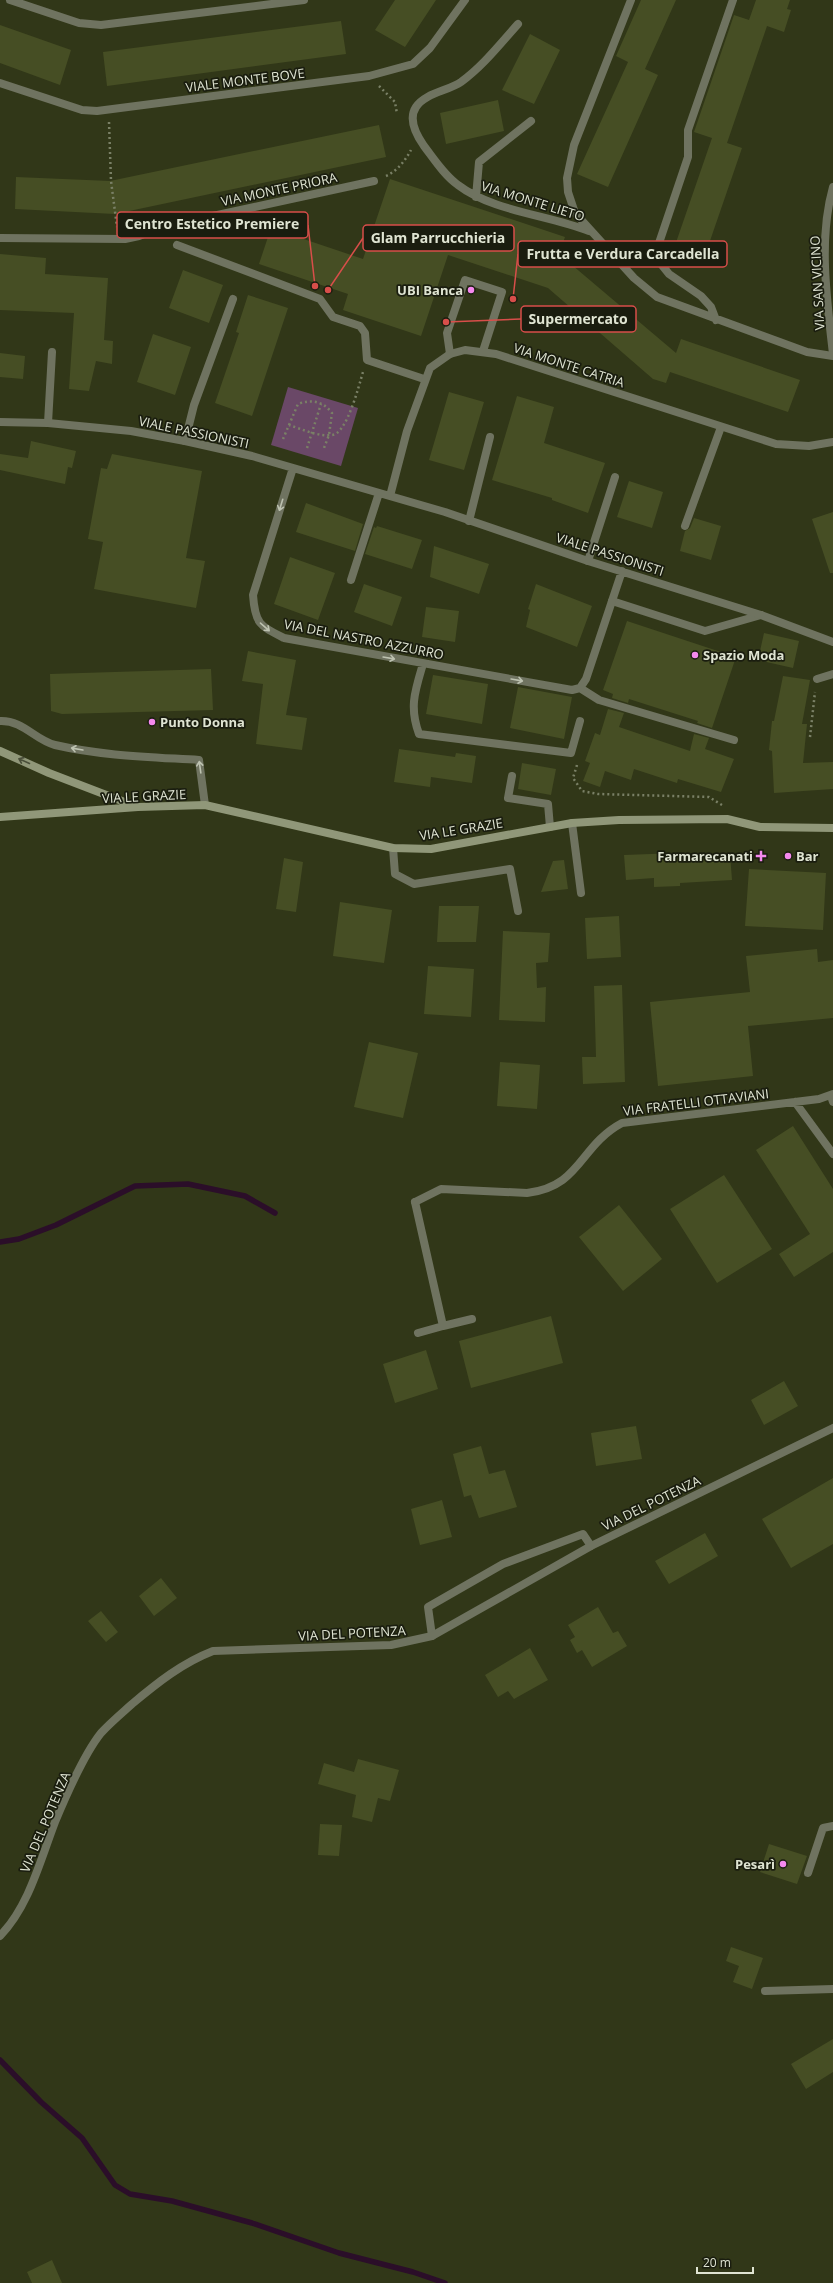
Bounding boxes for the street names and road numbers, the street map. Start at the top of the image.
street label: VIALE MONTE BOVE [184,64,306,96]
street label: VIA MONTE PRIORA [219,168,339,210]
street label: VIA MONTE LIETO [479,177,587,225]
street label: VIA SAN VICINO [806,235,828,331]
street label: VIA MONTE CATRIA [511,339,628,392]
street label: VIALE PASSIONISTI [137,412,251,452]
street label: VIALE PASSIONISTI [554,528,666,580]
street label: VIA DEL NASTRO AZZURRO [283,615,445,663]
street label: VIA LE GRAZIE [101,785,187,807]
street label: VIA LE GRAZIE [418,814,504,844]
street label: VIA FRATELLI OTTAVIANI [622,1084,770,1120]
street label: VIA DEL POTENZA [599,1471,704,1535]
street label: VIA DEL POTENZA [298,1621,407,1645]
street label: VIA DEL POTENZA [16,1768,75,1875]

